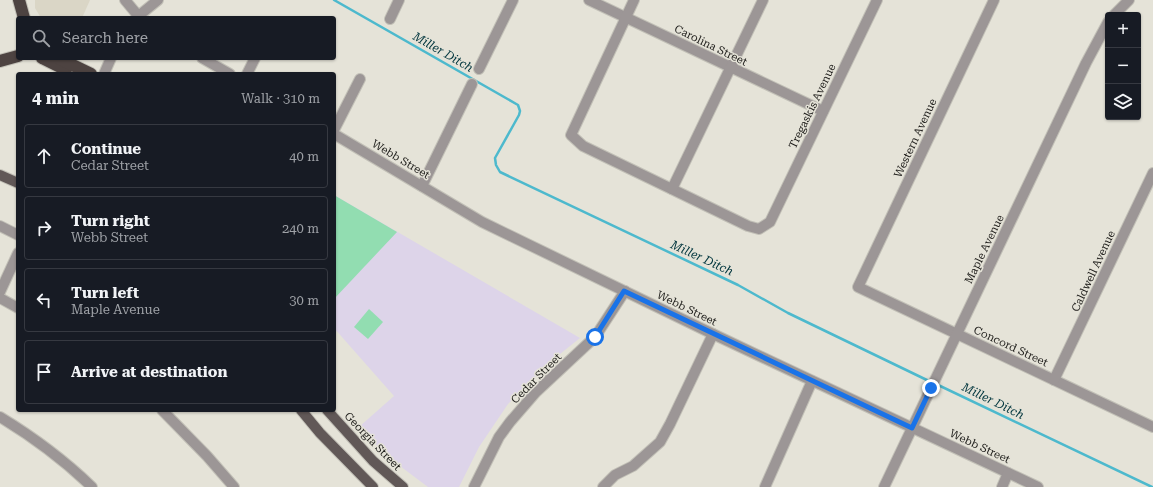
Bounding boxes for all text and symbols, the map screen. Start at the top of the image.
map controls [1105,12,1141,120]
button: + [1105,12,1141,48]
search box [16,16,336,60]
street label: Carolina Street [672,22,749,69]
icon: search [30,27,52,49]
text: Search here [62,29,148,47]
water label: Miller Ditch [410,29,476,75]
button: − [1105,48,1141,84]
street label: Tregaskis Avenue [786,62,839,151]
button: layers [1105,84,1141,120]
text: 4 min [32,88,79,108]
text: Walk · 310 m [241,91,320,106]
street label: Western Avenue [891,97,939,180]
street label: Webb Street [369,137,432,182]
text: Continue [71,140,141,158]
icon: ahead [33,145,55,167]
text: 40 m [289,149,319,164]
text: Cedar Street [71,158,149,173]
text: Turn right [71,212,150,230]
street label: Maple Avenue [962,213,1007,286]
icon: right [33,217,55,239]
text: 240 m [282,221,319,236]
street label: Caldwell Avenue [1069,229,1118,314]
text: Webb Street [71,230,148,245]
water label: Miller Ditch [668,237,735,279]
text: Turn left [71,284,139,302]
street label: Webb Street [655,288,719,329]
icon: left [33,289,55,311]
text: 30 m [289,293,319,308]
text: Maple Avenue [71,302,160,317]
street label: Concord Street [972,324,1050,369]
route start [586,328,604,346]
street label: Cedar Street [508,350,564,406]
icon: arrive [33,361,55,383]
text: Arrive at destination [71,363,227,381]
route end [922,379,940,397]
water label: Miller Ditch [959,380,1026,422]
street label: Georgia Street [342,409,404,473]
street label: Webb Street [948,427,1012,466]

